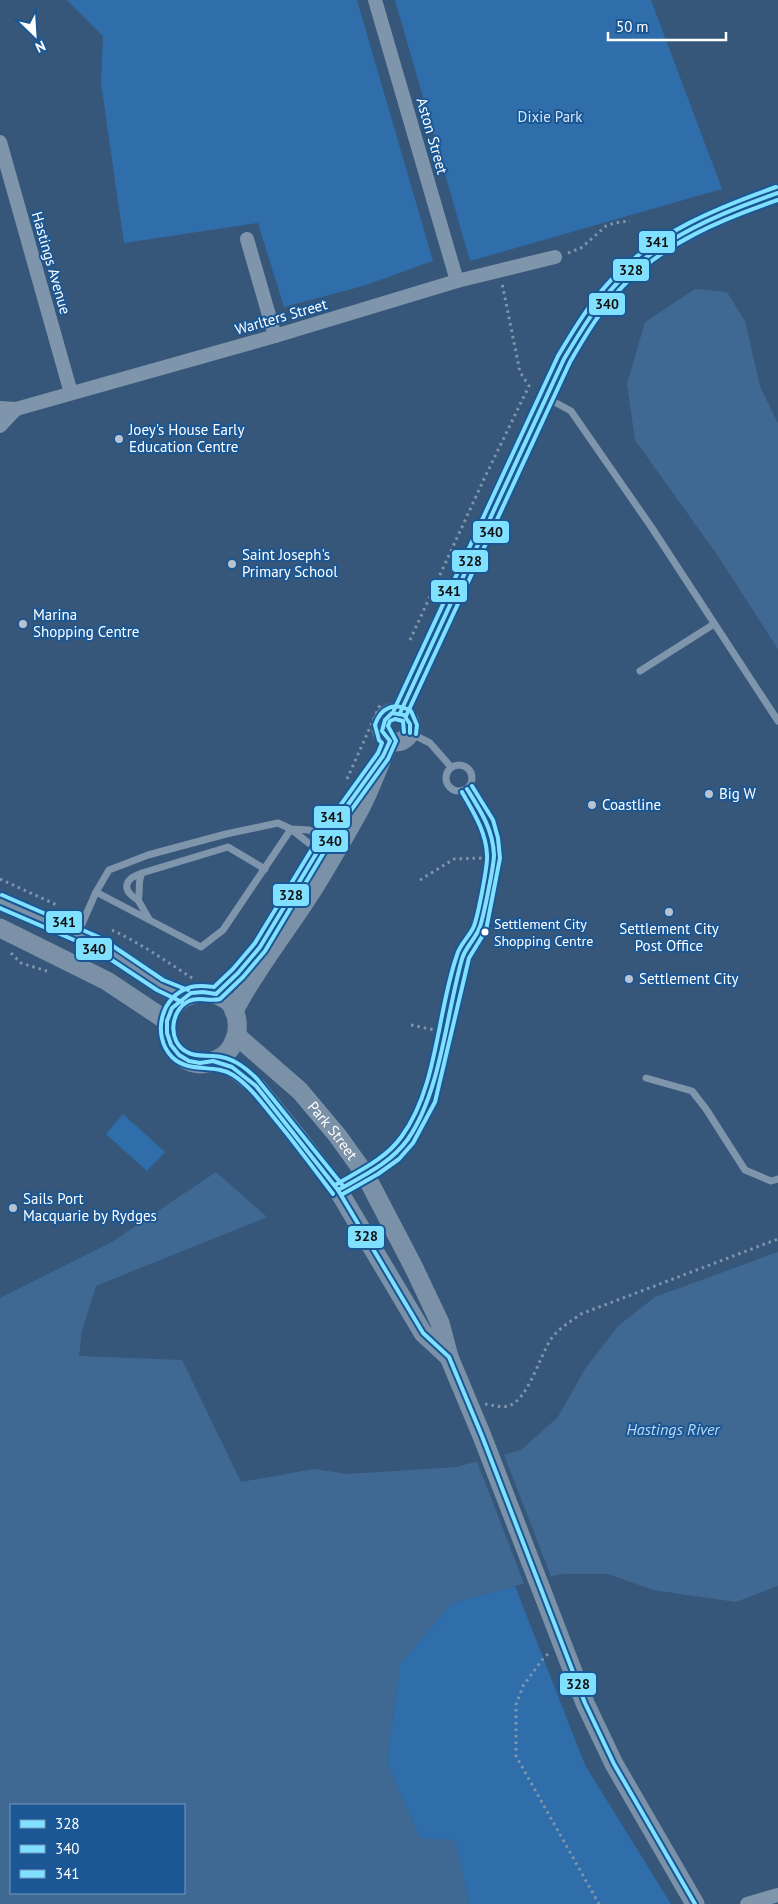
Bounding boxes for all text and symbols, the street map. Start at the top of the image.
north arrow [10,10,60,60]
scale bar [608,10,726,42]
text: 50 m [616,17,649,36]
text: N [33,37,48,57]
street label: Aston Street [413,95,452,176]
park label: Dixie Park [518,107,583,126]
street label: Hastings Avenue [28,209,75,316]
line badge: 341 [638,230,676,254]
text: 341 [645,233,669,251]
line badge: 328 [612,258,650,282]
text: 328 [619,261,643,279]
line badge: 340 [588,292,626,316]
street label: Warlters Street [233,294,329,339]
text: 340 [595,295,619,313]
place label: Joey's House Early Education Centre [128,420,244,456]
marker: Joey's House Early Education Centre [113,433,125,445]
line badge: 340 [472,520,510,544]
text: 340 [479,523,503,541]
place label: Saint Joseph's Primary School [242,545,338,581]
line badge: 328 [451,549,489,573]
text: 328 [458,552,482,570]
marker: Saint Joseph's Primary School [226,558,238,570]
line badge: 341 [430,579,468,603]
text: 341 [437,582,461,600]
place label: Marina Shopping Centre [33,605,139,641]
marker: Marina Shopping Centre [17,618,29,630]
place label: Big W [719,784,757,803]
marker: Big W [703,788,715,800]
place label: Coastline [602,795,661,814]
marker: Coastline [586,799,598,811]
line badge: 341 [313,805,351,829]
text: 341 [320,808,344,826]
line badge: 340 [311,829,349,853]
text: 340 [318,832,342,850]
line badge: 328 [272,883,310,907]
text: 328 [279,886,303,904]
marker: Settlement City Post Office [663,906,675,918]
line badge: 341 [45,910,83,934]
text: 341 [52,913,76,931]
place label: Settlement City Shopping Centre [494,915,593,950]
place label: Settlement City Post Office [619,919,719,955]
marker: Settlement City Shopping Centre [480,927,490,937]
line badge: 340 [75,937,113,961]
text: 340 [82,940,106,958]
place label: Settlement City [639,969,739,988]
marker: Settlement City [623,973,635,985]
street label: Park Street [304,1097,362,1164]
place label: Sails Port Macquarie by Rydges [23,1189,157,1225]
marker: Sails Port Macquarie by Rydges [7,1202,19,1214]
line badge: 328 [347,1225,385,1249]
text: 328 [354,1227,378,1245]
water label: Hastings River [626,1419,721,1439]
line badge: 328 [559,1672,597,1696]
text: 328 [566,1675,590,1693]
legend [10,1804,185,1894]
text: 328 [55,1814,80,1833]
text: 340 [55,1839,80,1858]
text: 341 [55,1864,80,1883]

